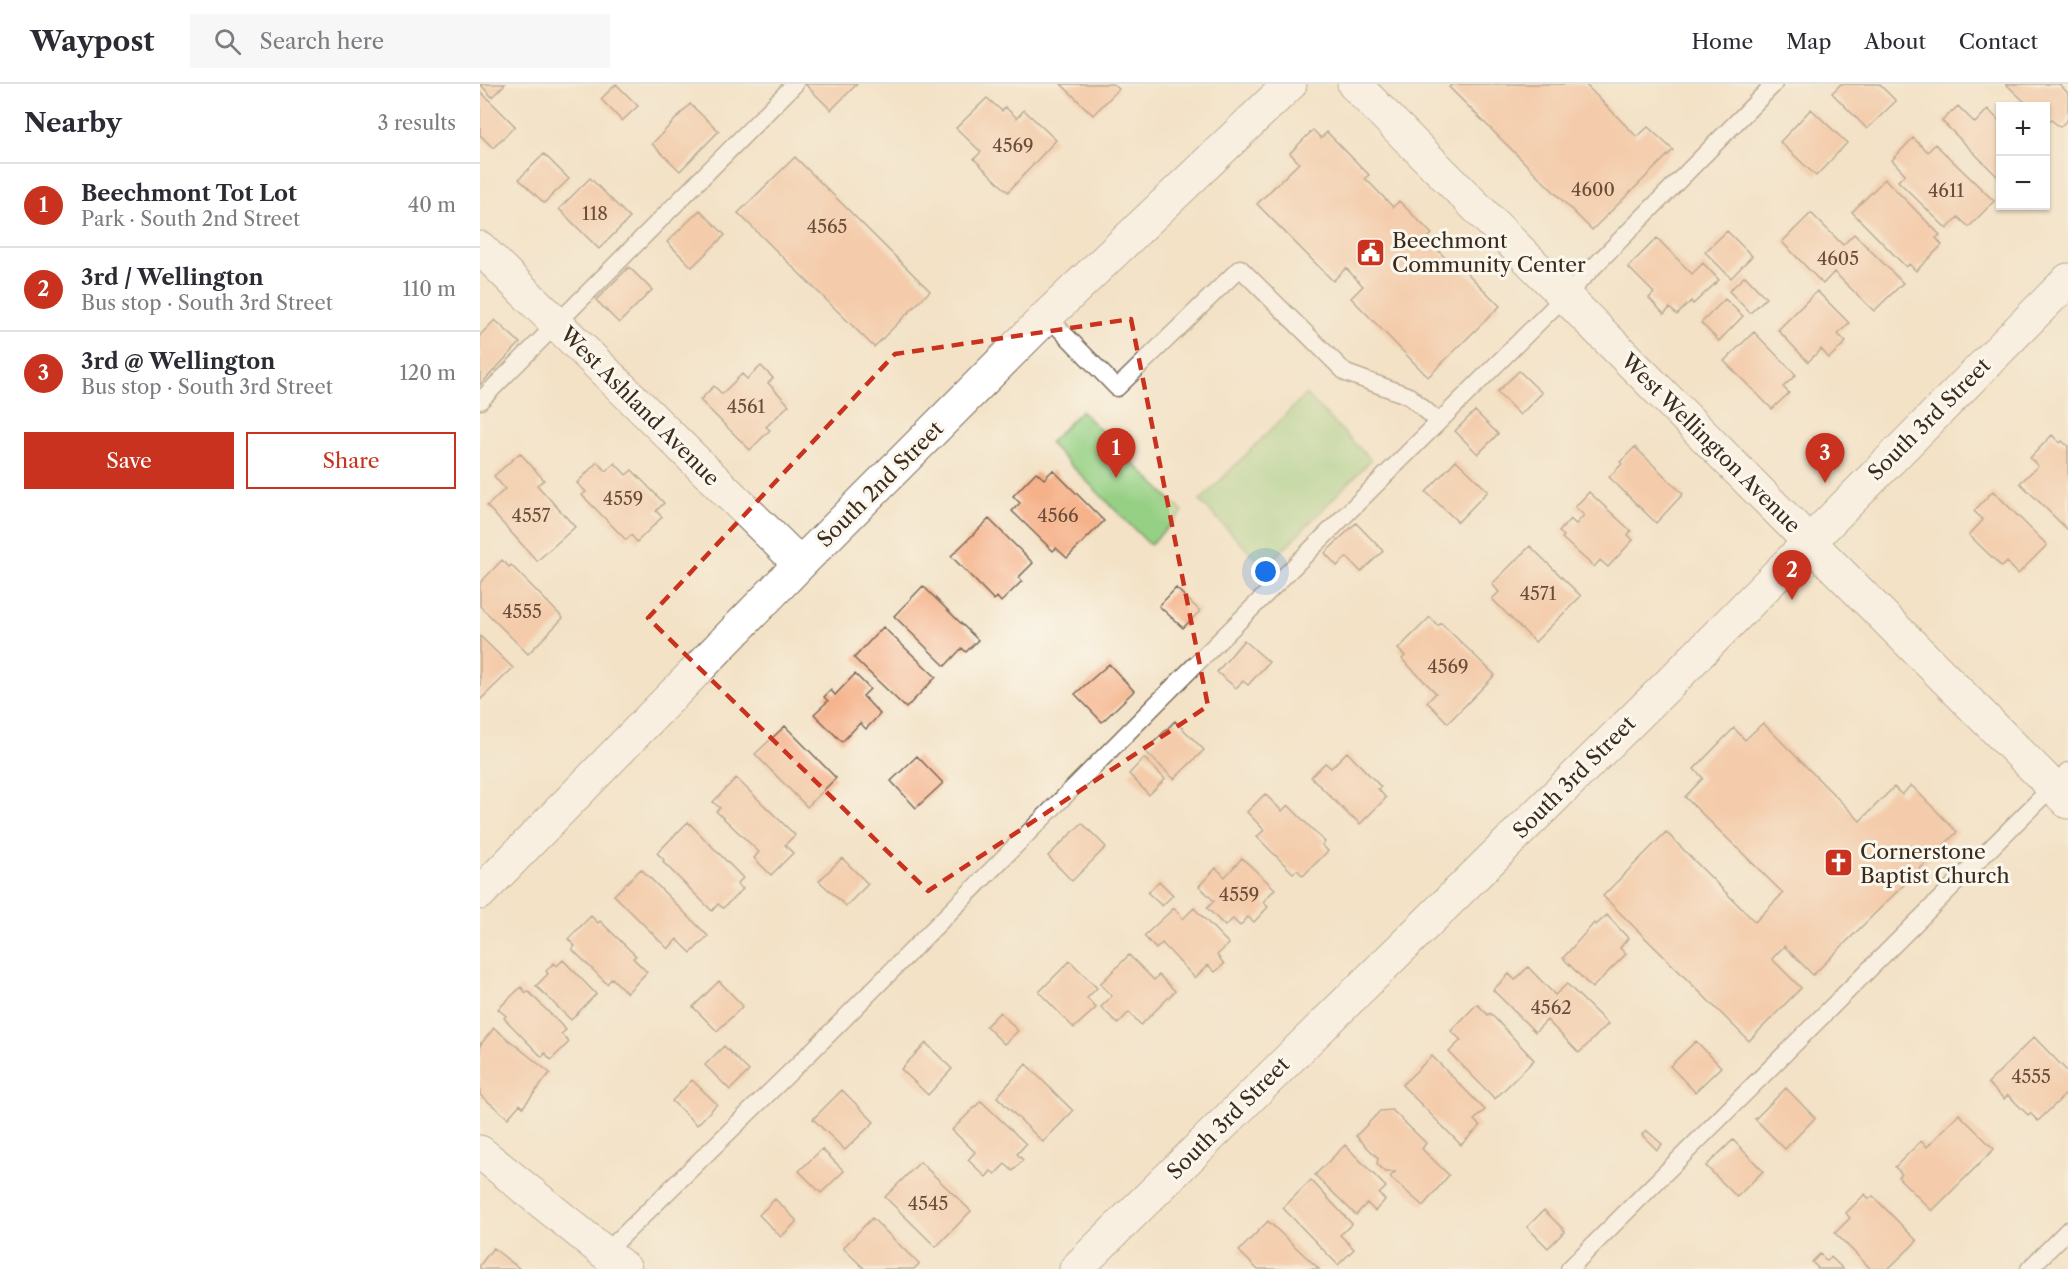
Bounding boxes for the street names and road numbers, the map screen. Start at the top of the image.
street label: West Ashland Avenue [555,321,725,491]
street label: West Wellington Avenue [1616,348,1806,538]
street label: South 3rd Street [1863,352,1996,485]
street label: South 2nd Street [812,415,949,552]
street label: South 3rd Street [1508,710,1641,843]
street label: South 3rd Street [1162,1051,1295,1184]

